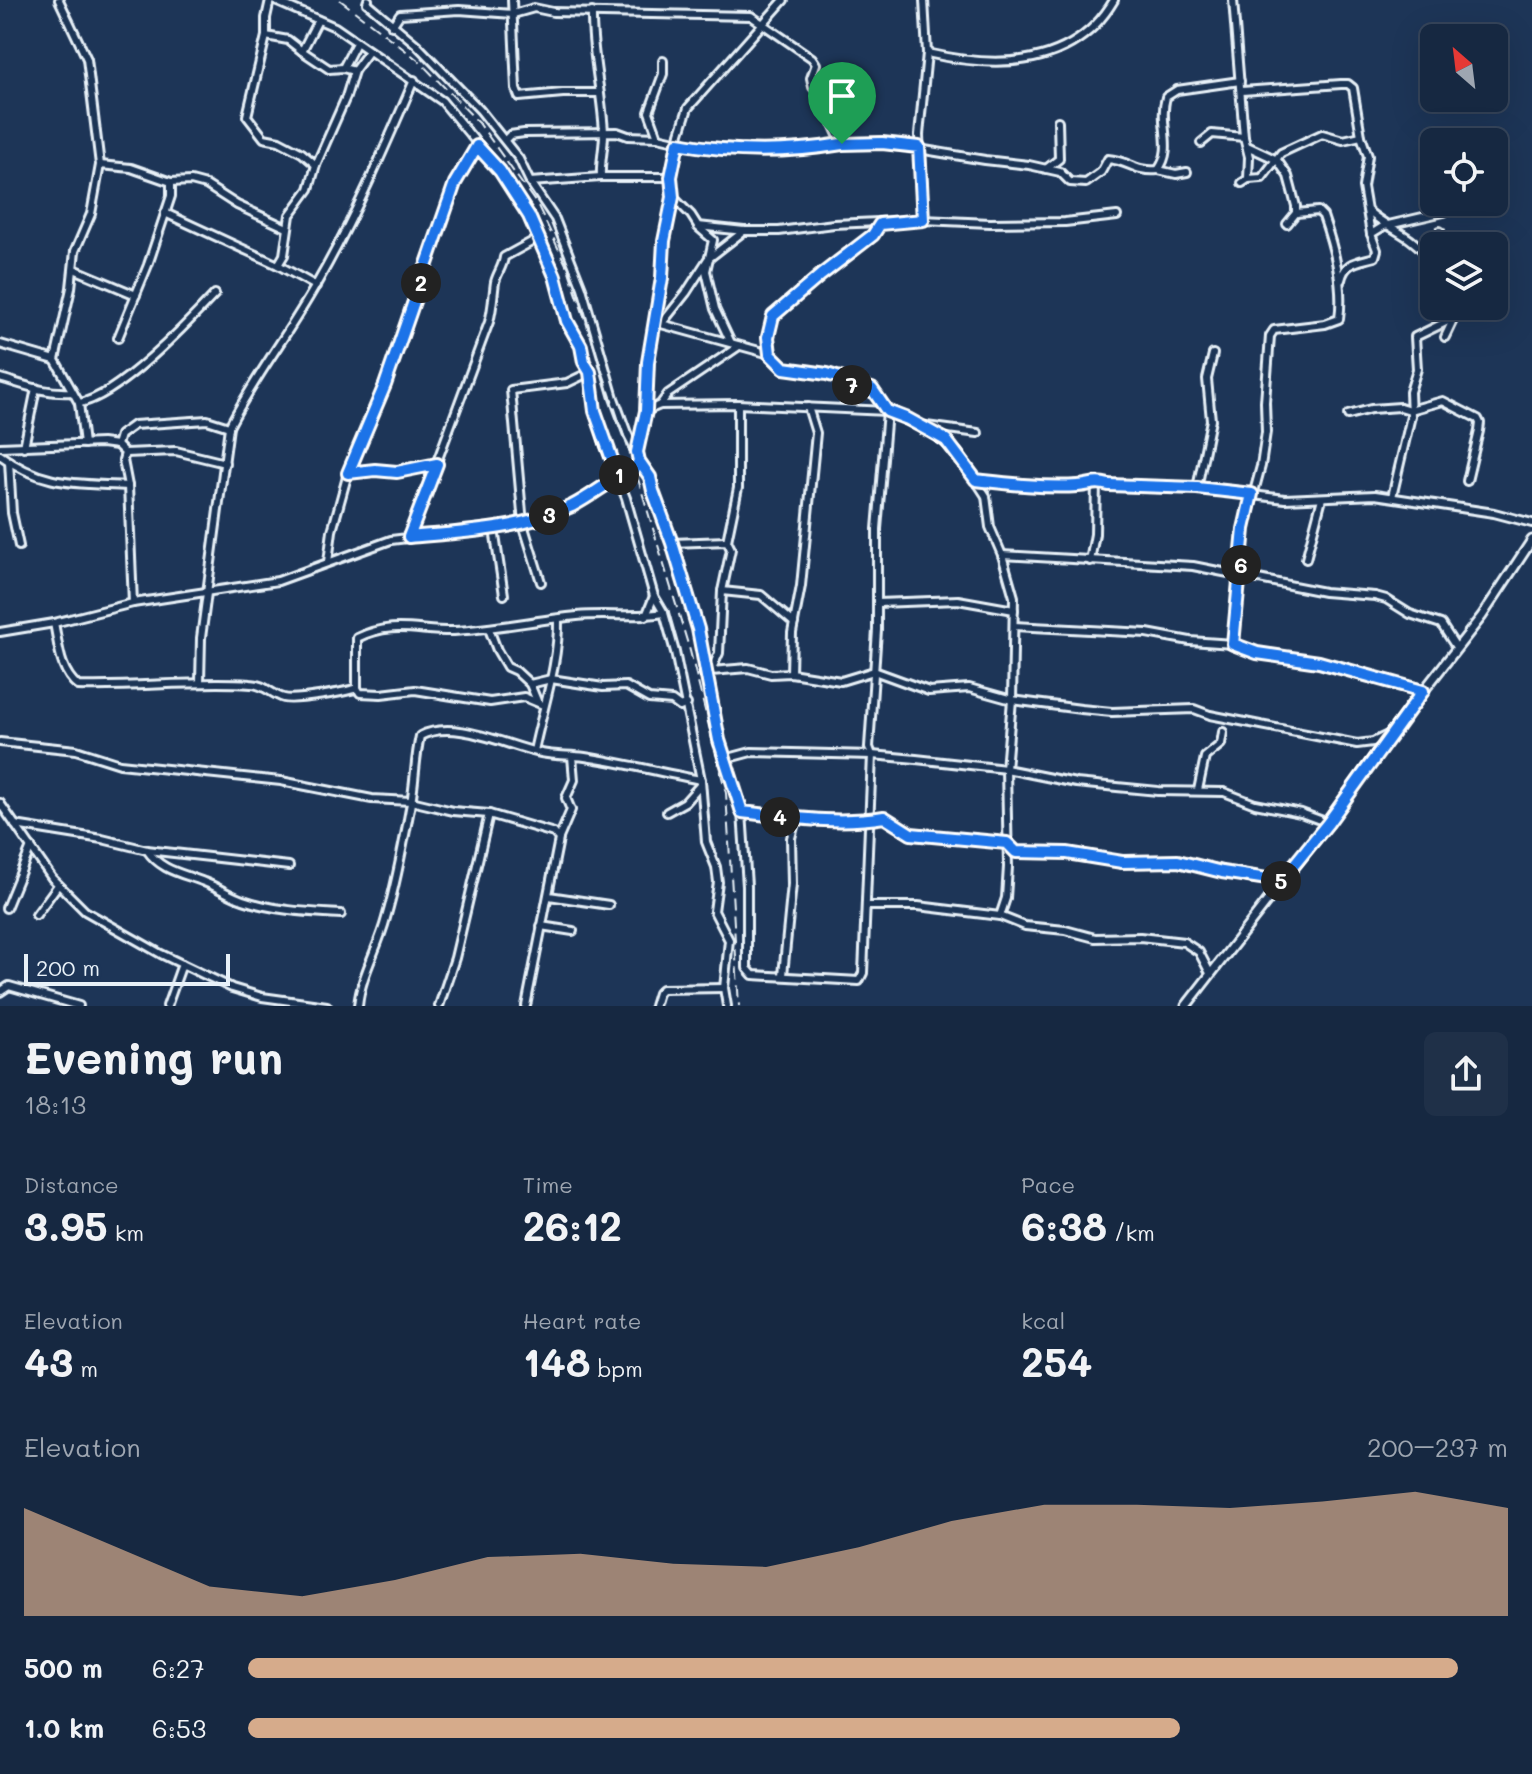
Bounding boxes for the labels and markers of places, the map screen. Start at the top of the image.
pin [808,62,876,144]
pin: 2 [401,263,441,303]
pin: 7 [832,365,872,405]
pin: 1 [599,455,639,495]
pin: 3 [529,495,569,535]
pin: 6 [1221,545,1261,585]
pin: 4 [760,797,800,837]
pin: 5 [1261,861,1301,901]

